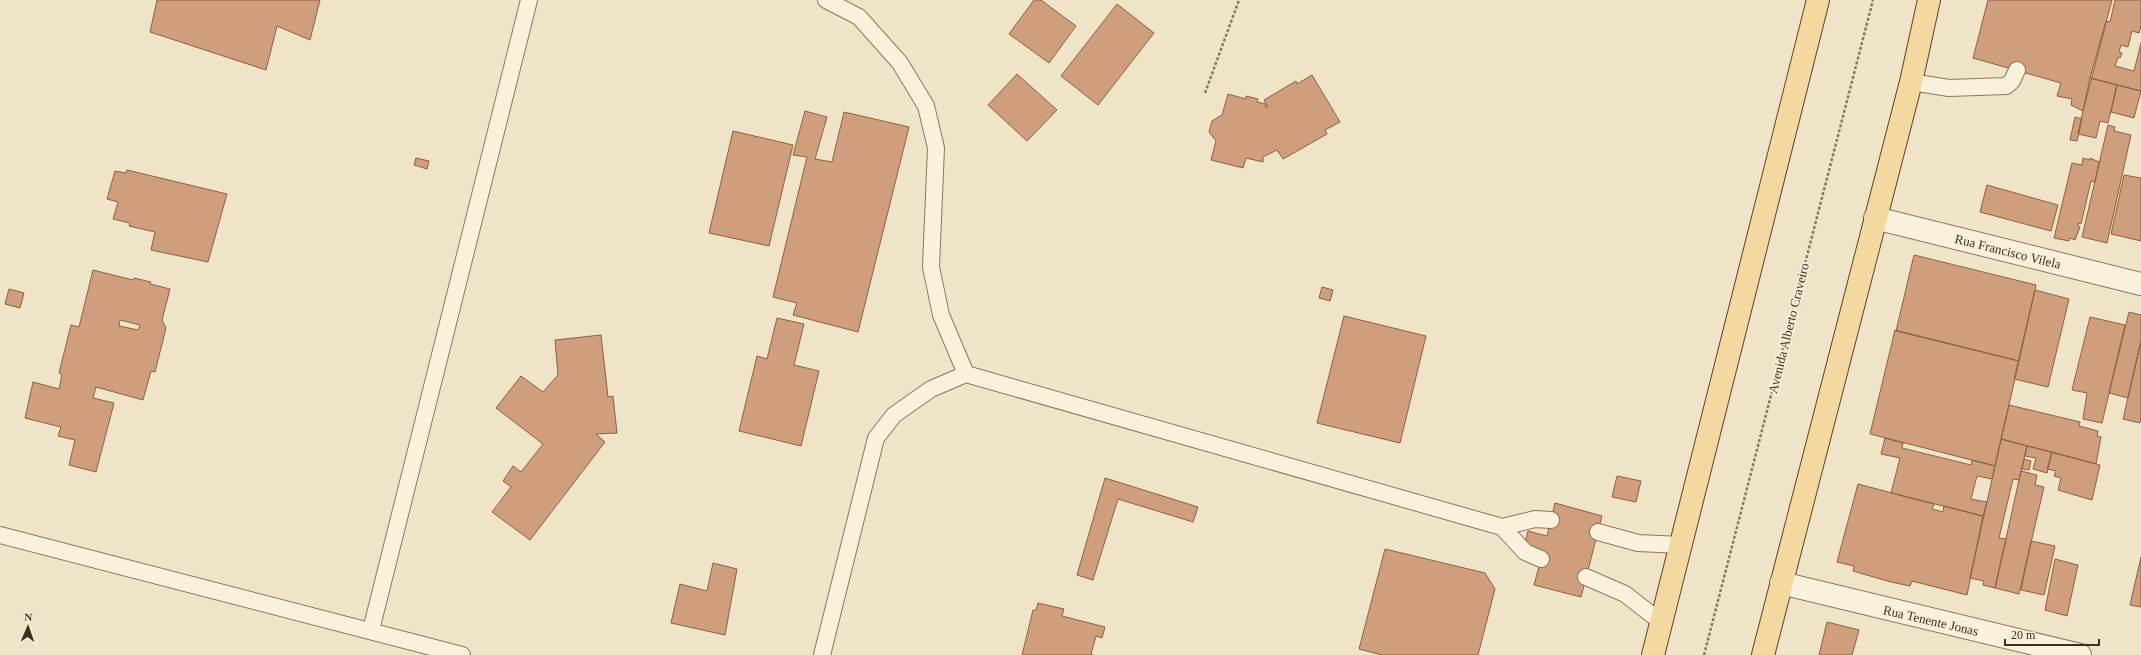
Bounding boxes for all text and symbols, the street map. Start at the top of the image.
street label: Rua Francisco Vilela [1953,231,2063,272]
street label: Avenida Alberto Craveiro [1765,261,1812,395]
street label: Rua Tenente Jonas [1882,602,1980,639]
north arrow [8,607,48,647]
text: N [24,611,33,623]
scale bar [2005,621,2099,647]
text: 20 m [2011,628,2036,642]

